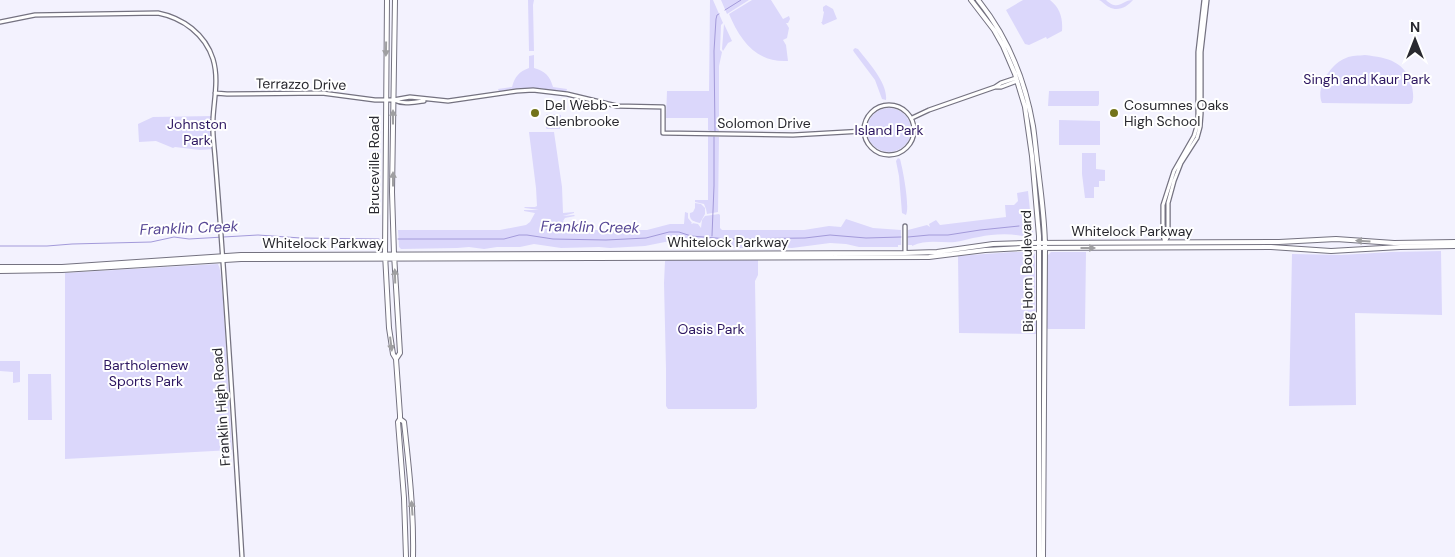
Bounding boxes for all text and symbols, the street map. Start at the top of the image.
north arrow [1390,15,1440,65]
text: N [1410,18,1420,36]
one-way arrow [382,41,390,57]
park label: Singh and Kaur Park [1303,70,1431,88]
street label: Terrazzo Drive [256,74,346,94]
place label: Del Webb - Glenbrooke [545,96,620,130]
place label: Cosumnes Oaks High School [1124,96,1229,130]
marker: Del Webb - Glenbrooke [529,107,541,119]
marker: Cosumnes Oaks High School [1108,107,1120,119]
one-way arrow [389,108,397,124]
street label: Solomon Drive [717,114,811,132]
park label: Johnston Park [167,115,227,149]
street label: Bruceville Road [365,116,383,214]
park label: Island Park [854,121,924,139]
one-way arrow [389,170,397,186]
street label: Big Horn Boulevard [1017,210,1037,332]
water label: Franklin Creek [139,216,239,240]
water label: Franklin Creek [540,216,640,238]
street label: Whitelock Parkway [1071,222,1193,240]
street label: Whitelock Parkway [667,233,789,251]
street label: Whitelock Parkway [262,234,384,252]
one-way arrow [1355,236,1371,244]
one-way arrow [1080,244,1096,252]
one-way arrow [390,268,398,284]
park label: Oasis Park [677,320,745,338]
one-way arrow [387,337,395,353]
street label: Franklin High Road [208,347,234,467]
park label: Bartholemew Sports Park [104,356,189,390]
one-way arrow [408,500,416,516]

